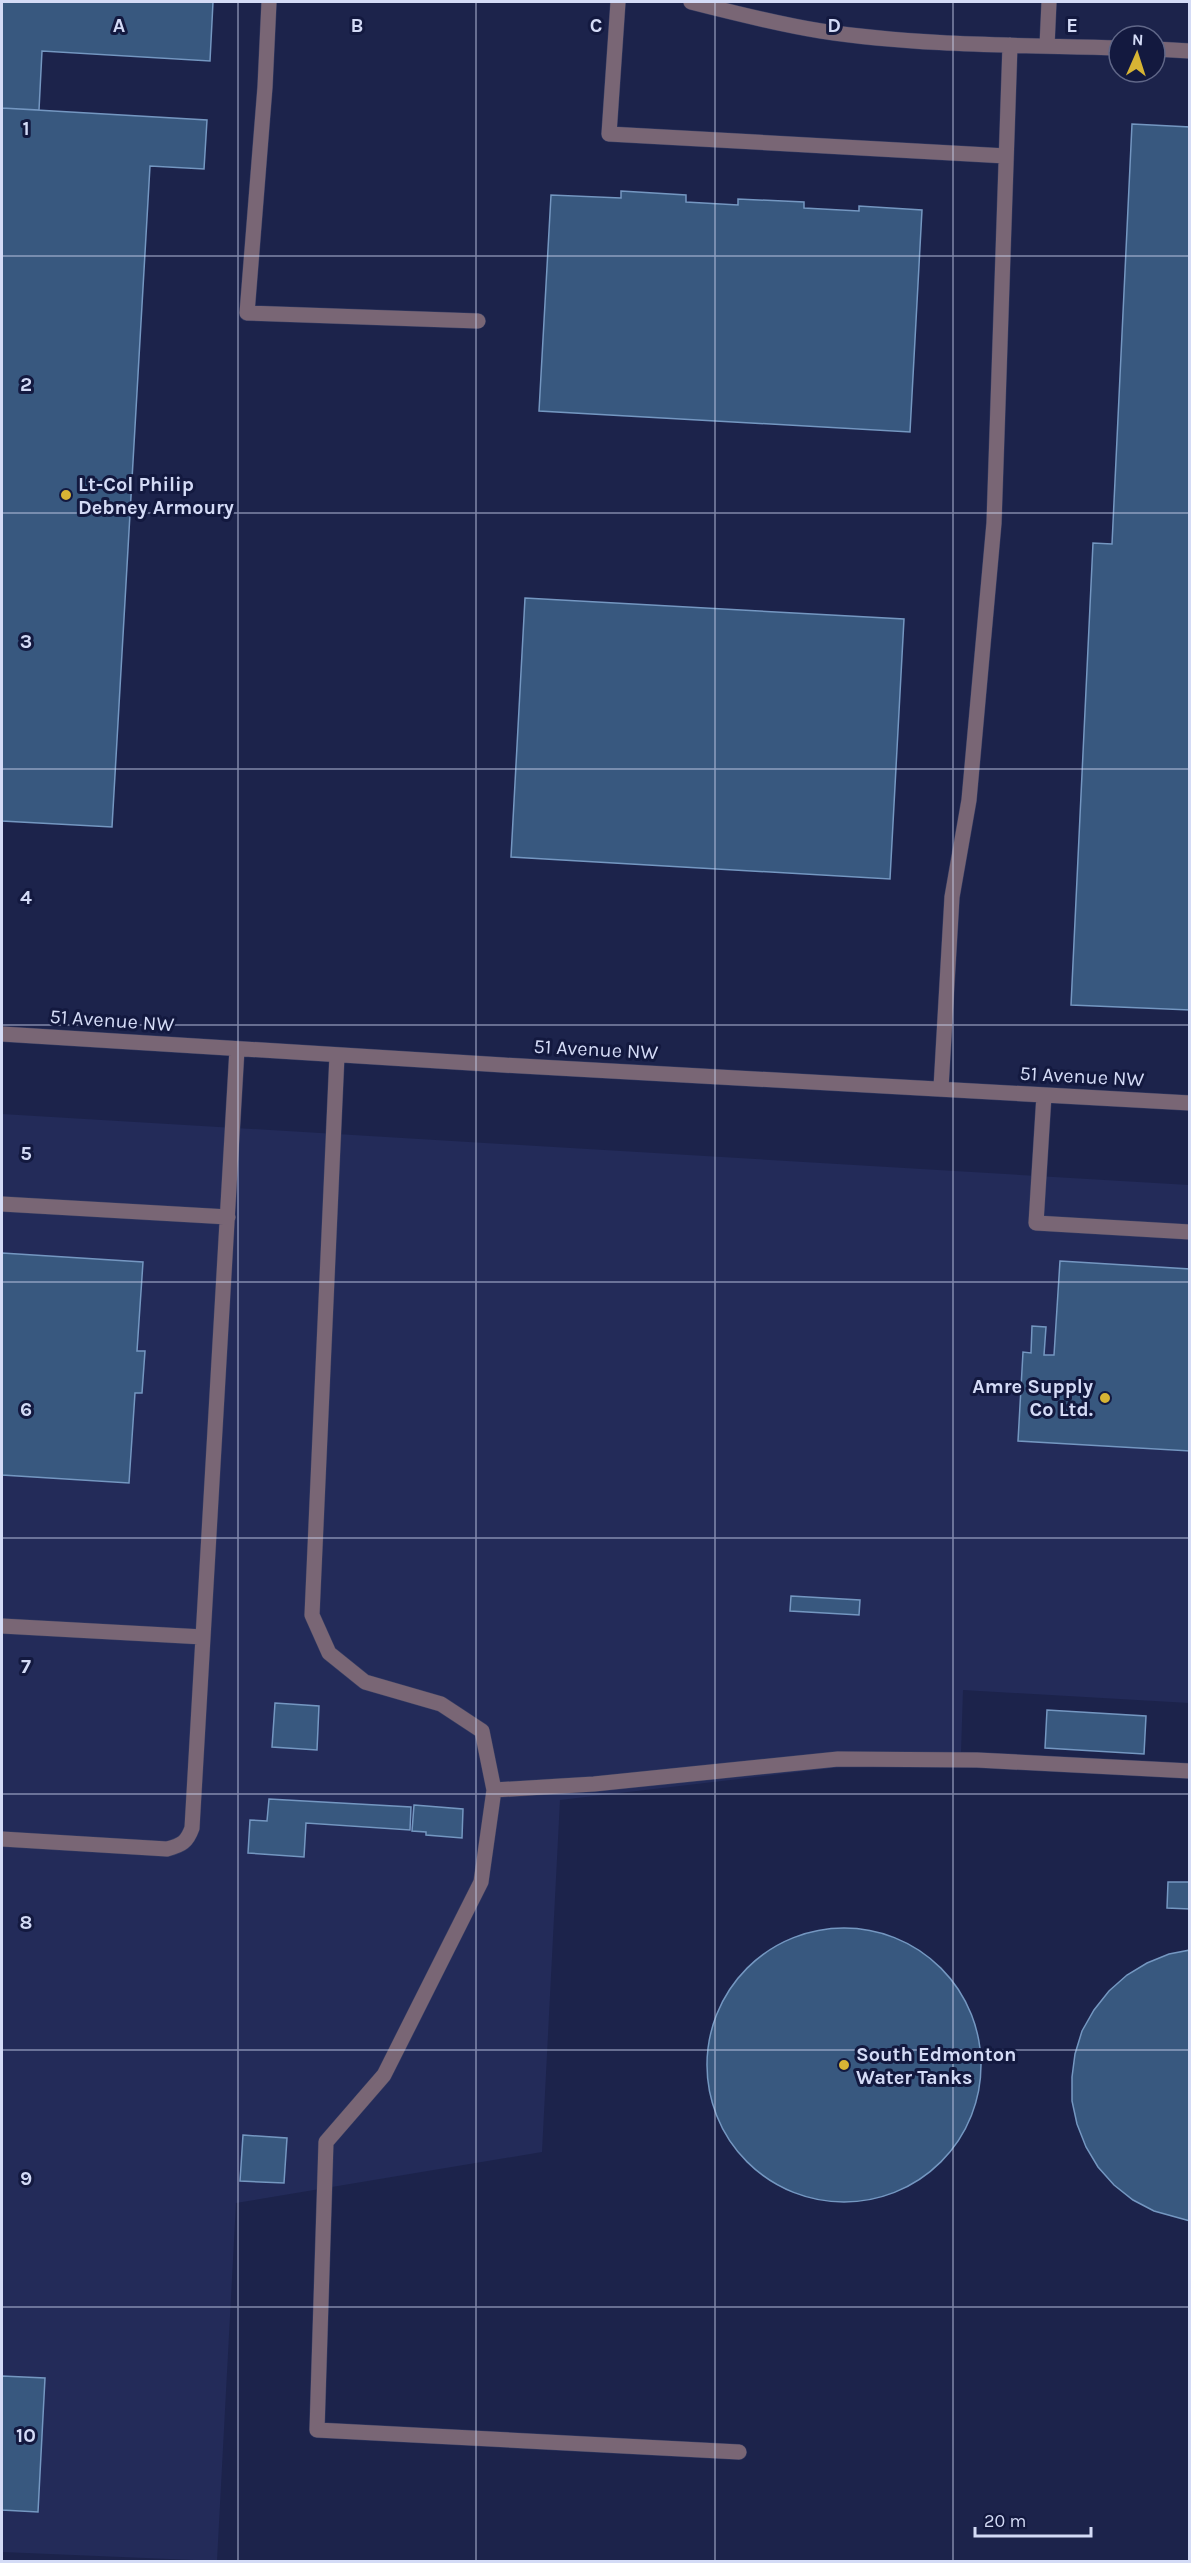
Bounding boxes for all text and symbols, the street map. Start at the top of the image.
text: A [113,14,126,37]
text: B [351,14,363,37]
text: C [590,14,602,37]
text: D [827,14,841,37]
text: E [1066,14,1078,37]
north arrow [1107,24,1167,84]
text: N [1132,30,1144,49]
text: 1 [22,117,30,140]
text: 2 [20,373,32,396]
place label: Lt-Col Philip Debney Armoury [78,473,234,519]
marker: Lt-Col Philip Debney Armoury [59,488,73,502]
text: 3 [20,630,32,653]
text: 4 [20,886,32,909]
street label: 51 Avenue NW [49,1005,175,1036]
street label: 51 Avenue NW [533,1035,659,1064]
street label: 51 Avenue NW [1019,1062,1145,1091]
text: 5 [20,1142,32,1165]
place label: Amre Supply Co Ltd. [972,1375,1093,1421]
marker: Amre Supply Co Ltd. [1098,1391,1112,1405]
text: 6 [20,1398,32,1421]
text: 7 [21,1655,31,1678]
text: 8 [20,1911,32,1934]
place label: South Edmonton Water Tanks [856,2043,1016,2089]
marker: South Edmonton Water Tanks [837,2058,851,2072]
text: 9 [20,2167,32,2190]
text: 10 [16,2424,36,2447]
scale bar [975,2500,1090,2538]
text: 20 m [984,2510,1026,2532]

